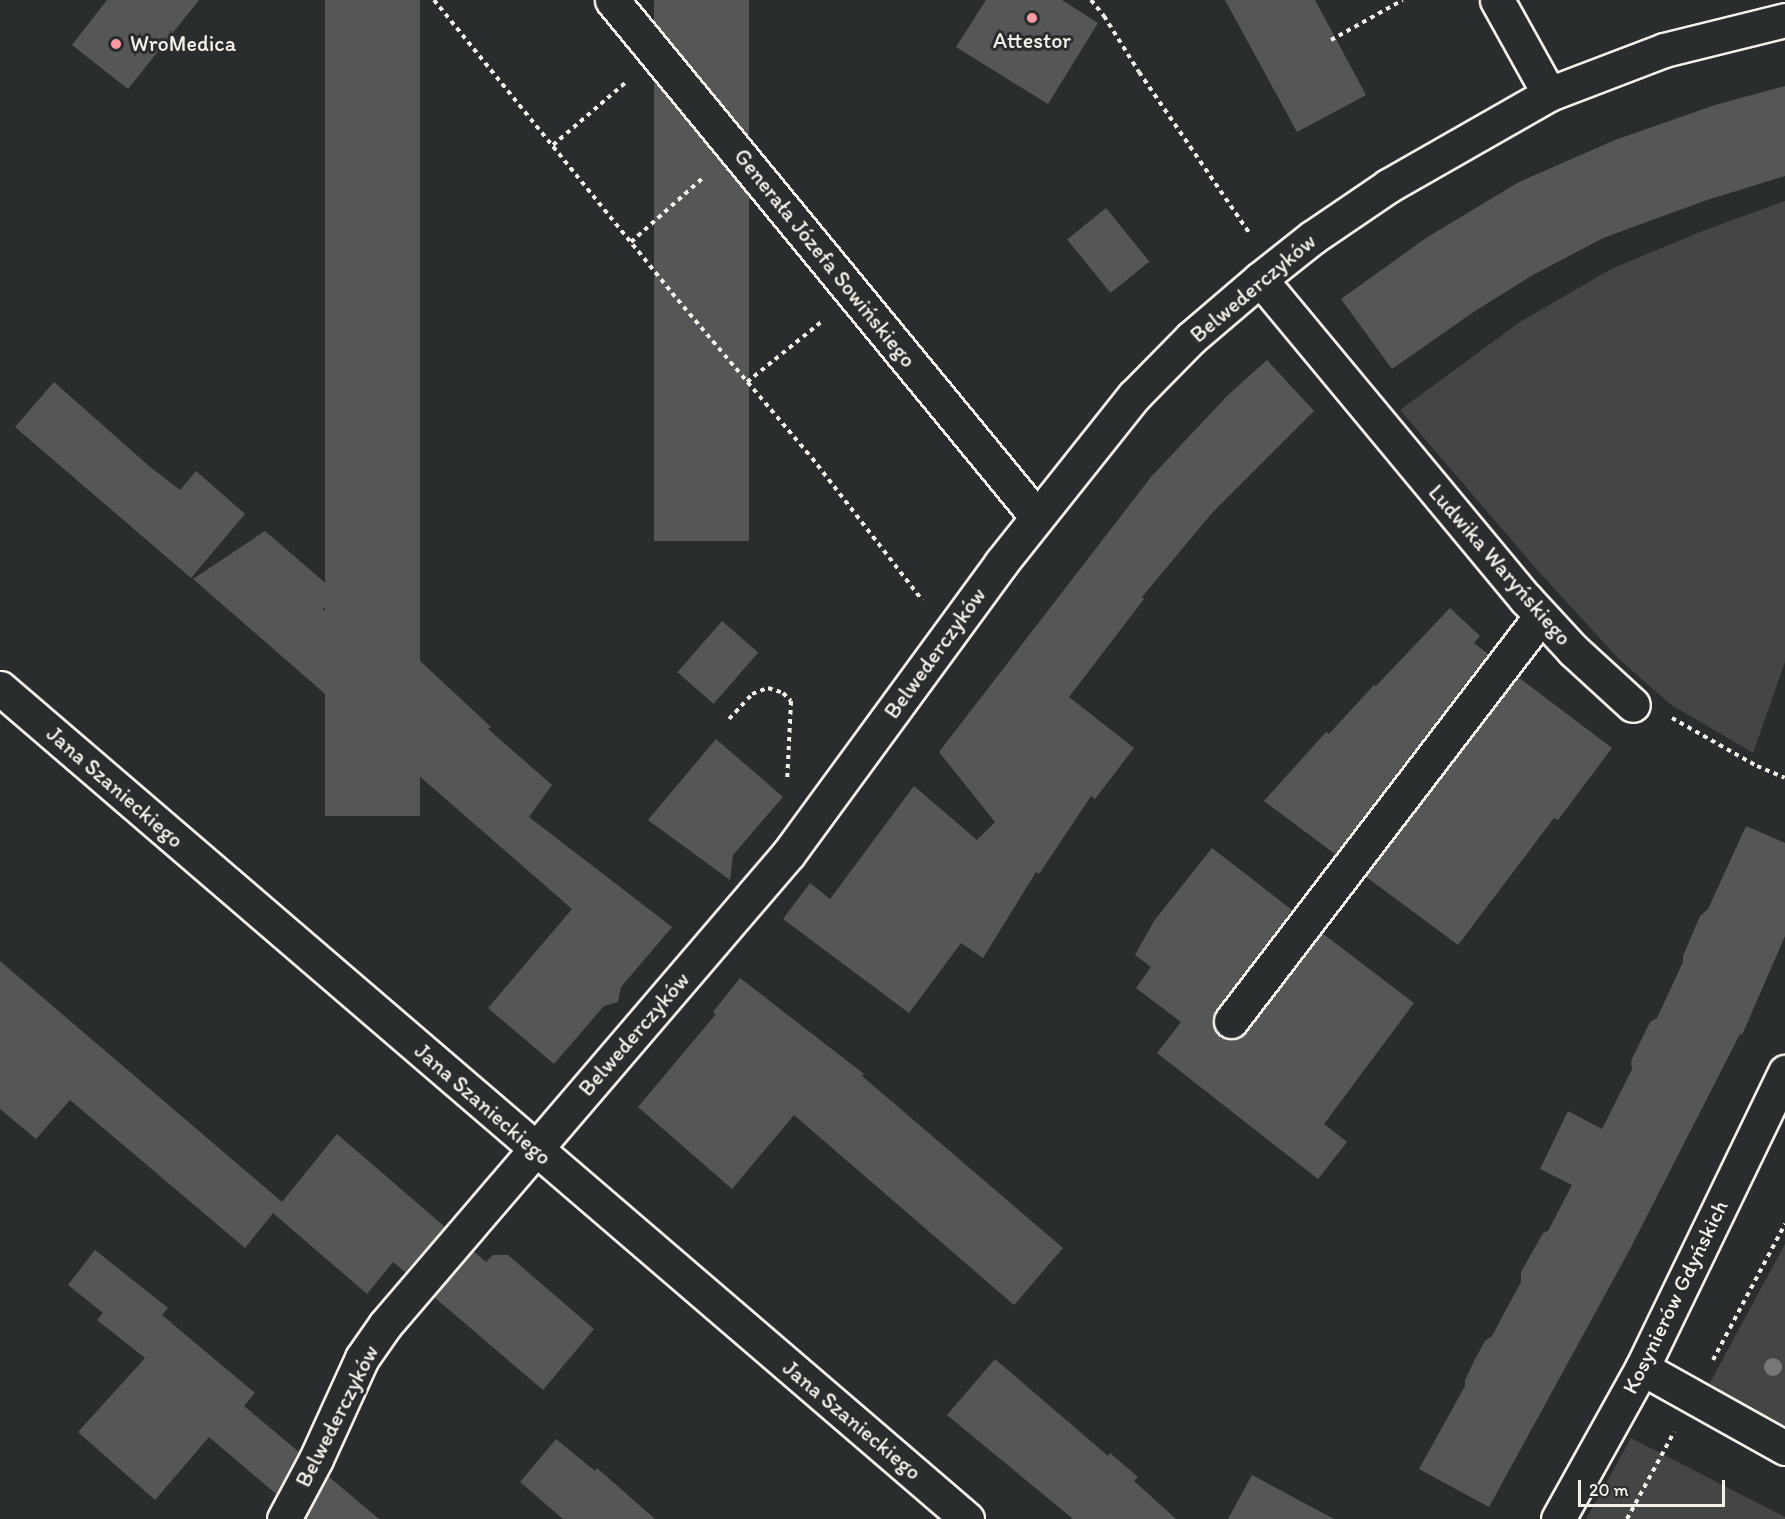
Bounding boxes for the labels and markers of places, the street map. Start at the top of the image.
marker: Attestor [1025,11,1039,25]
place label: Attestor [993,28,1071,54]
place label: WroMedica [130,31,236,57]
marker: WroMedica [107,35,125,53]

